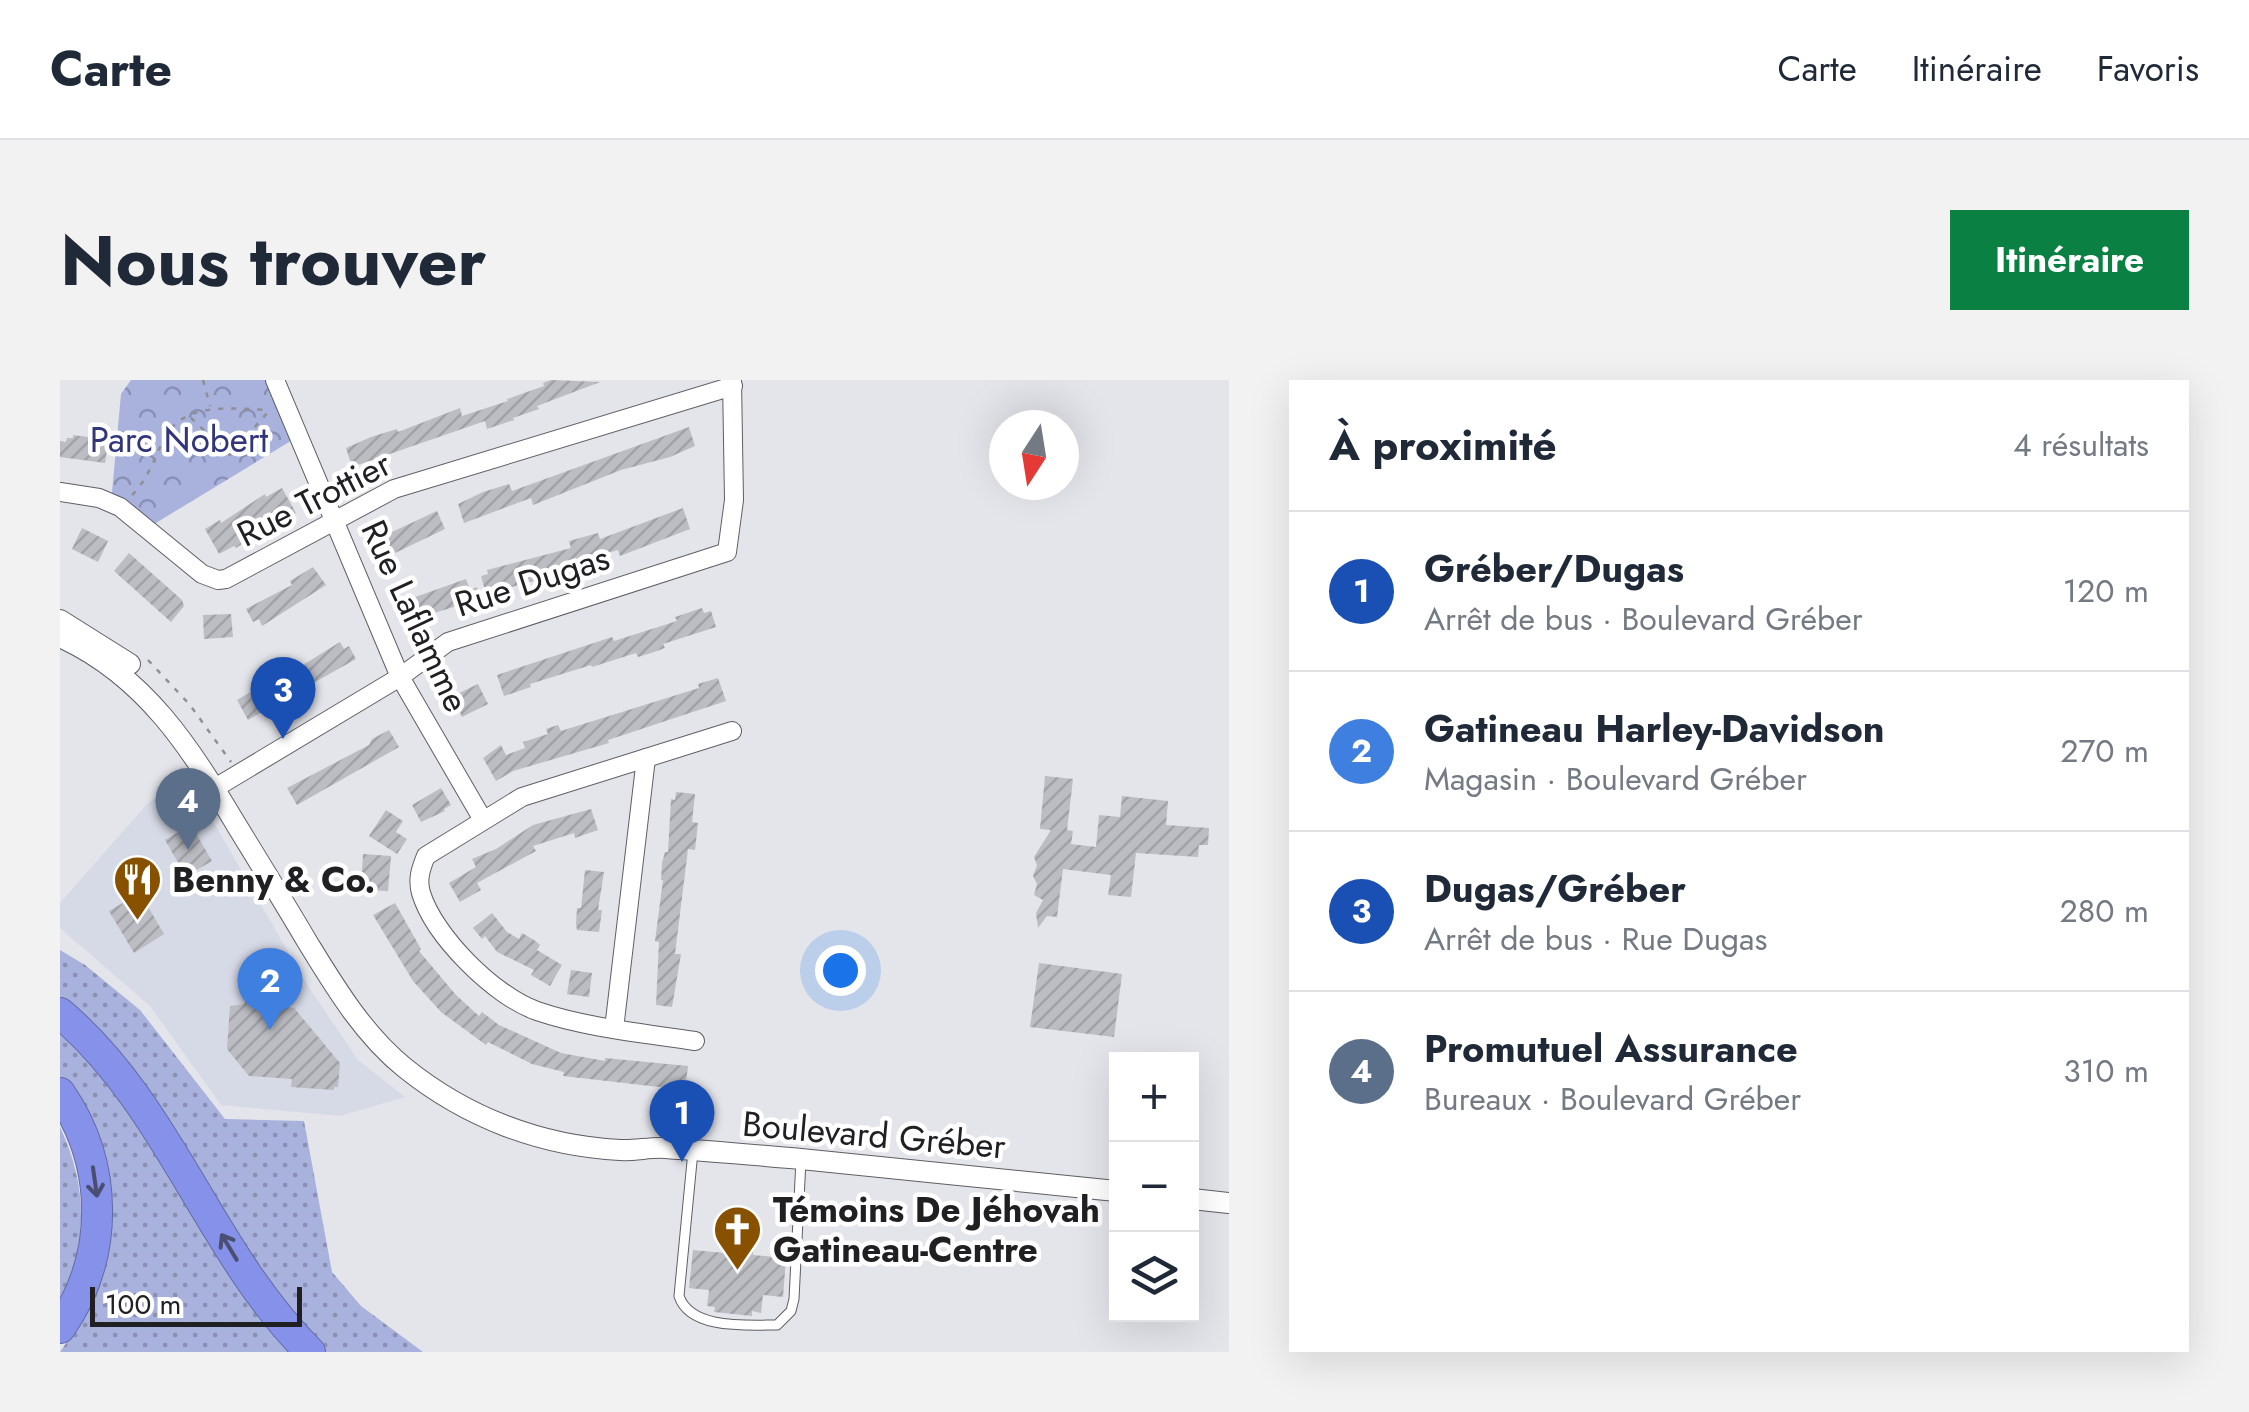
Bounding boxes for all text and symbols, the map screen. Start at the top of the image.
text: Carte [50,35,172,104]
text: Carte [1778,44,1857,94]
text: Itinéraire [1912,44,2042,94]
text: Favoris [2097,44,2199,94]
text: Nous trouver [60,210,486,311]
button: Itinéraire [1950,210,2189,310]
north arrow [989,410,1079,500]
park label: Parc Nobert [90,415,269,465]
text: À proximité [1329,415,1557,476]
text: 4 résultats [2013,422,2149,468]
street label: Rue Trottier [228,439,400,559]
street label: Rue Laflamme [349,512,481,720]
street label: Rue Dugas [448,533,616,629]
text: Gréber/Dugas [1424,541,1684,596]
text: 1 [1353,568,1370,614]
text: 120 m [2063,568,2149,614]
text: Arrêt de bus · Boulevard Gréber [1424,596,1863,642]
pin: 3 [250,656,316,739]
text: Gatineau Harley-Davidson [1424,701,1885,756]
text: 2 [1351,728,1372,774]
text: 270 m [2060,728,2149,774]
text: Magasin · Boulevard Gréber [1424,756,1807,802]
pin: 4 [156,768,220,850]
restaurant icon: Benny & Co. [111,854,163,922]
place label: Benny & Co. [172,855,376,905]
text: Dugas/Gréber [1424,861,1686,916]
text: 3 [1352,888,1371,934]
text: 280 m [2060,888,2149,934]
text: Arrêt de bus · Rue Dugas [1424,916,1767,962]
your location [815,945,866,996]
pin: 2 [238,948,302,1030]
text: Promutuel Assurance [1424,1021,1798,1076]
text: 4 [1350,1048,1373,1094]
text: 310 m [2063,1048,2149,1094]
map controls [1109,1052,1199,1322]
button: + [1109,1052,1199,1142]
text: Bureaux · Boulevard Gréber [1424,1076,1801,1122]
pin: 1 [650,1080,714,1162]
street label: Boulevard Gréber [740,1099,1008,1171]
button: − [1109,1142,1199,1232]
one-way arrow [87,1165,105,1198]
place label: Témoins De Jéhovah Gatineau-Centre [773,1185,1100,1275]
church icon: Témoins De Jéhovah Gatineau-Centre [712,1204,764,1272]
button: layers [1109,1232,1199,1322]
one-way arrow [219,1233,239,1262]
scale bar [90,1282,302,1326]
text: 100 m [105,1284,181,1325]

